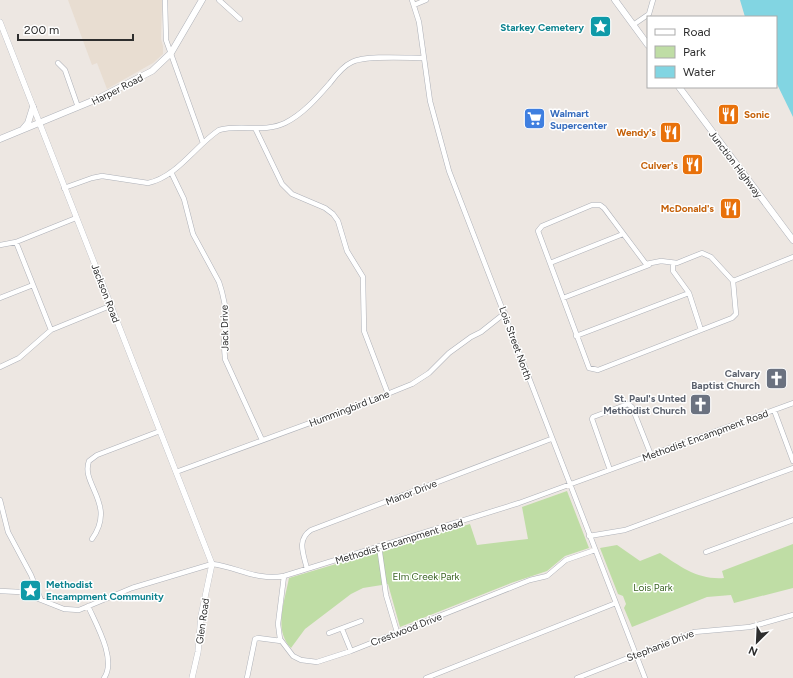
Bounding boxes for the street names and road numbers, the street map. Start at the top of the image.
street label: Harper Road [89,71,145,108]
street label: Junction Highway [706,128,766,201]
street label: Jackson Road [88,262,123,325]
street label: Jack Drive [218,304,231,351]
street label: Lois Street North [496,305,535,382]
street label: Hummingbird Lane [307,387,392,430]
street label: Methodist Encampment Road [640,406,770,464]
street label: Manor Drive [384,477,439,508]
street label: Methodist Encampment Road [333,516,465,567]
street label: Glen Road [193,597,212,645]
street label: Crestwood Drive [369,610,444,649]
street label: Stephanie Drive [625,627,696,664]

